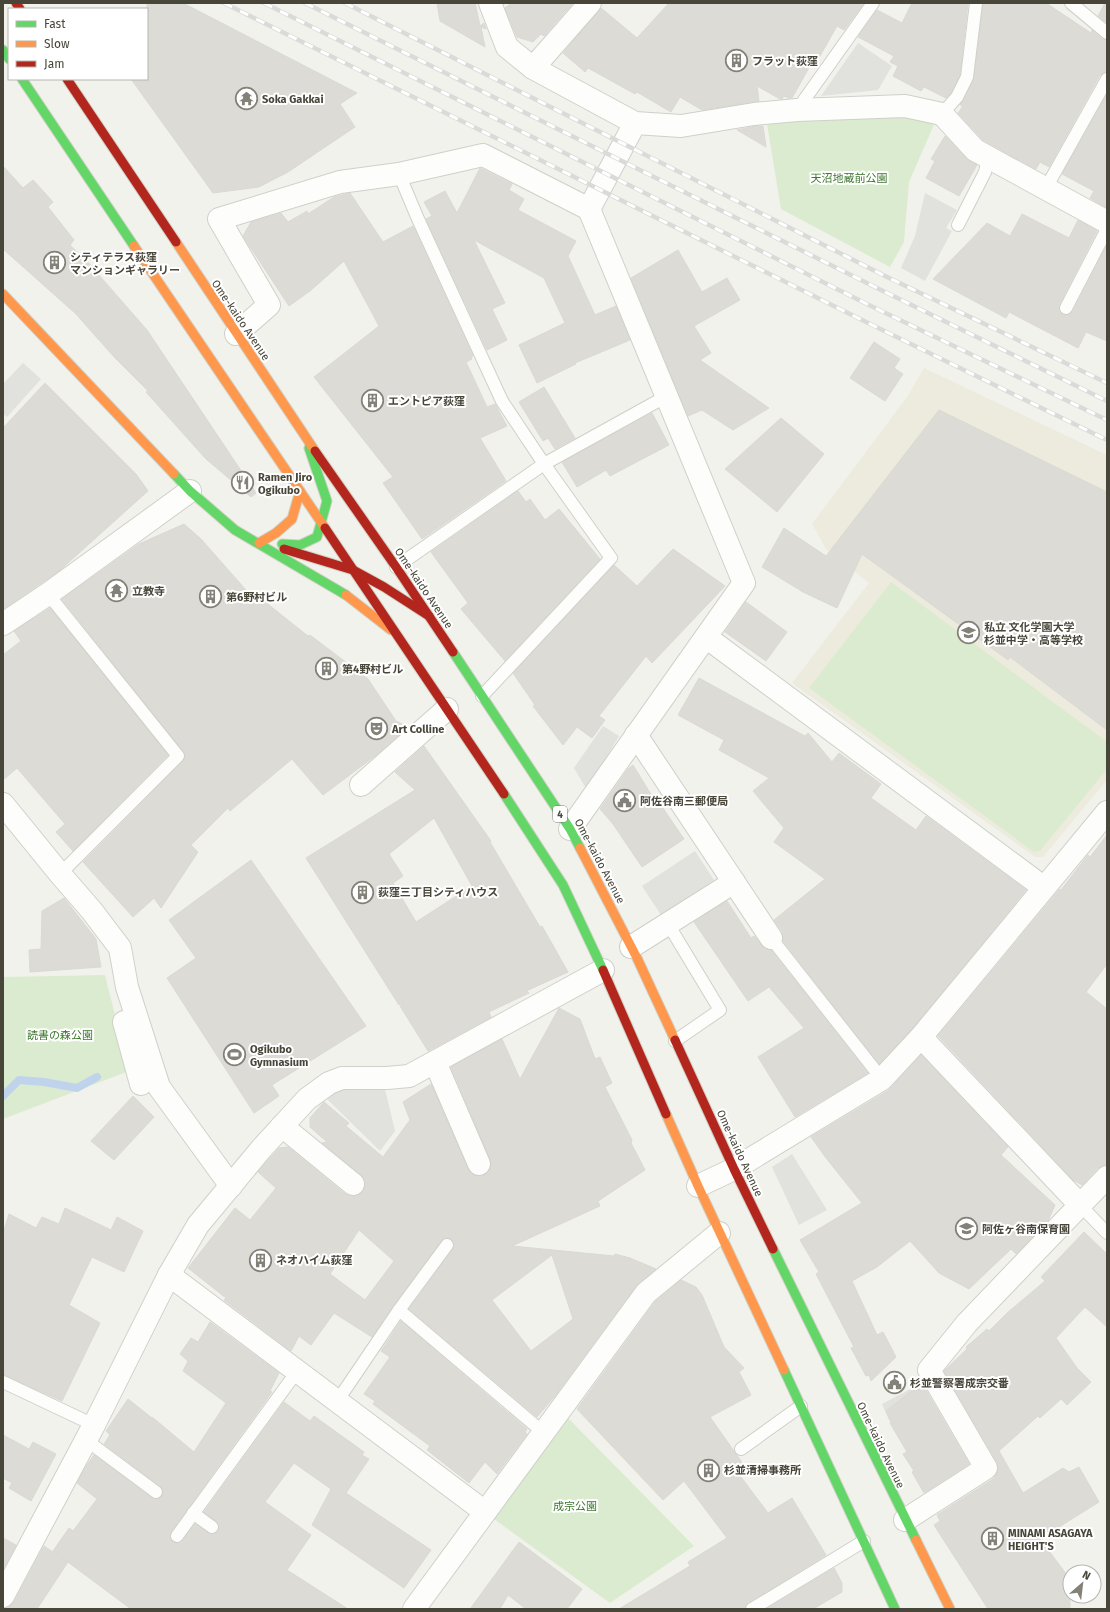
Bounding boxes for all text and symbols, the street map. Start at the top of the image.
legend [8,8,148,80]
text: Fast [44,17,66,31]
text: Slow [44,37,70,51]
building icon: フラット荻窪 [723,48,749,74]
place label: フラット荻窪 [752,55,818,68]
text: Jam [44,57,64,71]
temple icon: Soka Gakkai [234,86,260,112]
place label: Soka Gakkai [262,93,324,106]
park label: 天沼地蔵前公園 [811,172,888,185]
building icon: シティテラス荻窪 マンションギャラリー [41,250,67,276]
place label: シティテラス荻窪 マンションギャラリー [70,251,180,277]
street label: Ome-kaido Avenue [209,277,272,363]
building icon: エントピア荻窪 [359,388,385,414]
place label: エントピア荻窪 [388,395,465,408]
restaurant icon: Ramen Jiro Ogikubo [230,470,256,496]
place label: Ramen Jiro Ogikubo [258,471,313,497]
street label: Ome-kaido Avenue [392,545,455,631]
temple icon: 立教寺 [103,578,129,604]
building icon: 第6野村ビル [197,584,223,610]
place label: 立教寺 [132,585,165,598]
place label: 第6野村ビル [226,591,287,604]
school or university icon: 私立 文化学園大学 杉並中学・高等学校 [956,620,982,646]
place label: 私立 文化学園大学 杉並中学・高等学校 [984,621,1083,647]
building icon: 第4野村ビル [313,656,339,682]
place label: 第4野村ビル [342,663,403,676]
theatre icon: Art Colline [363,716,389,742]
place label: Art Colline [391,723,444,736]
public building icon: 阿佐谷南三郵便局 [611,788,637,814]
place label: 阿佐谷南三郵便局 [640,795,728,808]
road number: 4 [553,806,567,822]
street label: Ome-kaido Avenue [572,816,627,906]
building icon: 荻窪三丁目シティハウス [350,879,376,905]
place label: 荻窪三丁目シティハウス [378,886,498,899]
park label: 読書の森公園 [27,1029,93,1042]
sports icon: Ogikubo Gymnasium [222,1042,248,1068]
place label: Ogikubo Gymnasium [250,1043,308,1069]
street label: Ome-kaido Avenue [714,1108,765,1199]
school or university icon: 阿佐ヶ谷南保育園 [954,1216,980,1242]
place label: 阿佐ヶ谷南保育園 [982,1223,1070,1236]
building icon: ネオハイム荻窪 [248,1247,274,1273]
place label: ネオハイム荻窪 [276,1254,353,1267]
public building icon: 杉並警察署成宗交番 [882,1370,908,1396]
place label: 杉並警察署成宗交番 [910,1377,1009,1390]
street label: Ome-kaido Avenue [854,1400,907,1491]
building icon: 杉並清掃事務所 [696,1457,722,1483]
place label: 杉並清掃事務所 [724,1464,801,1477]
park label: 成宗公園 [553,1500,597,1513]
building icon: MINAMI ASAGAYA HEIGHT'S [979,1526,1005,1552]
place label: MINAMI ASAGAYA HEIGHT'S [1008,1527,1093,1553]
north arrow [1062,1564,1102,1604]
text: N [1080,1568,1093,1583]

